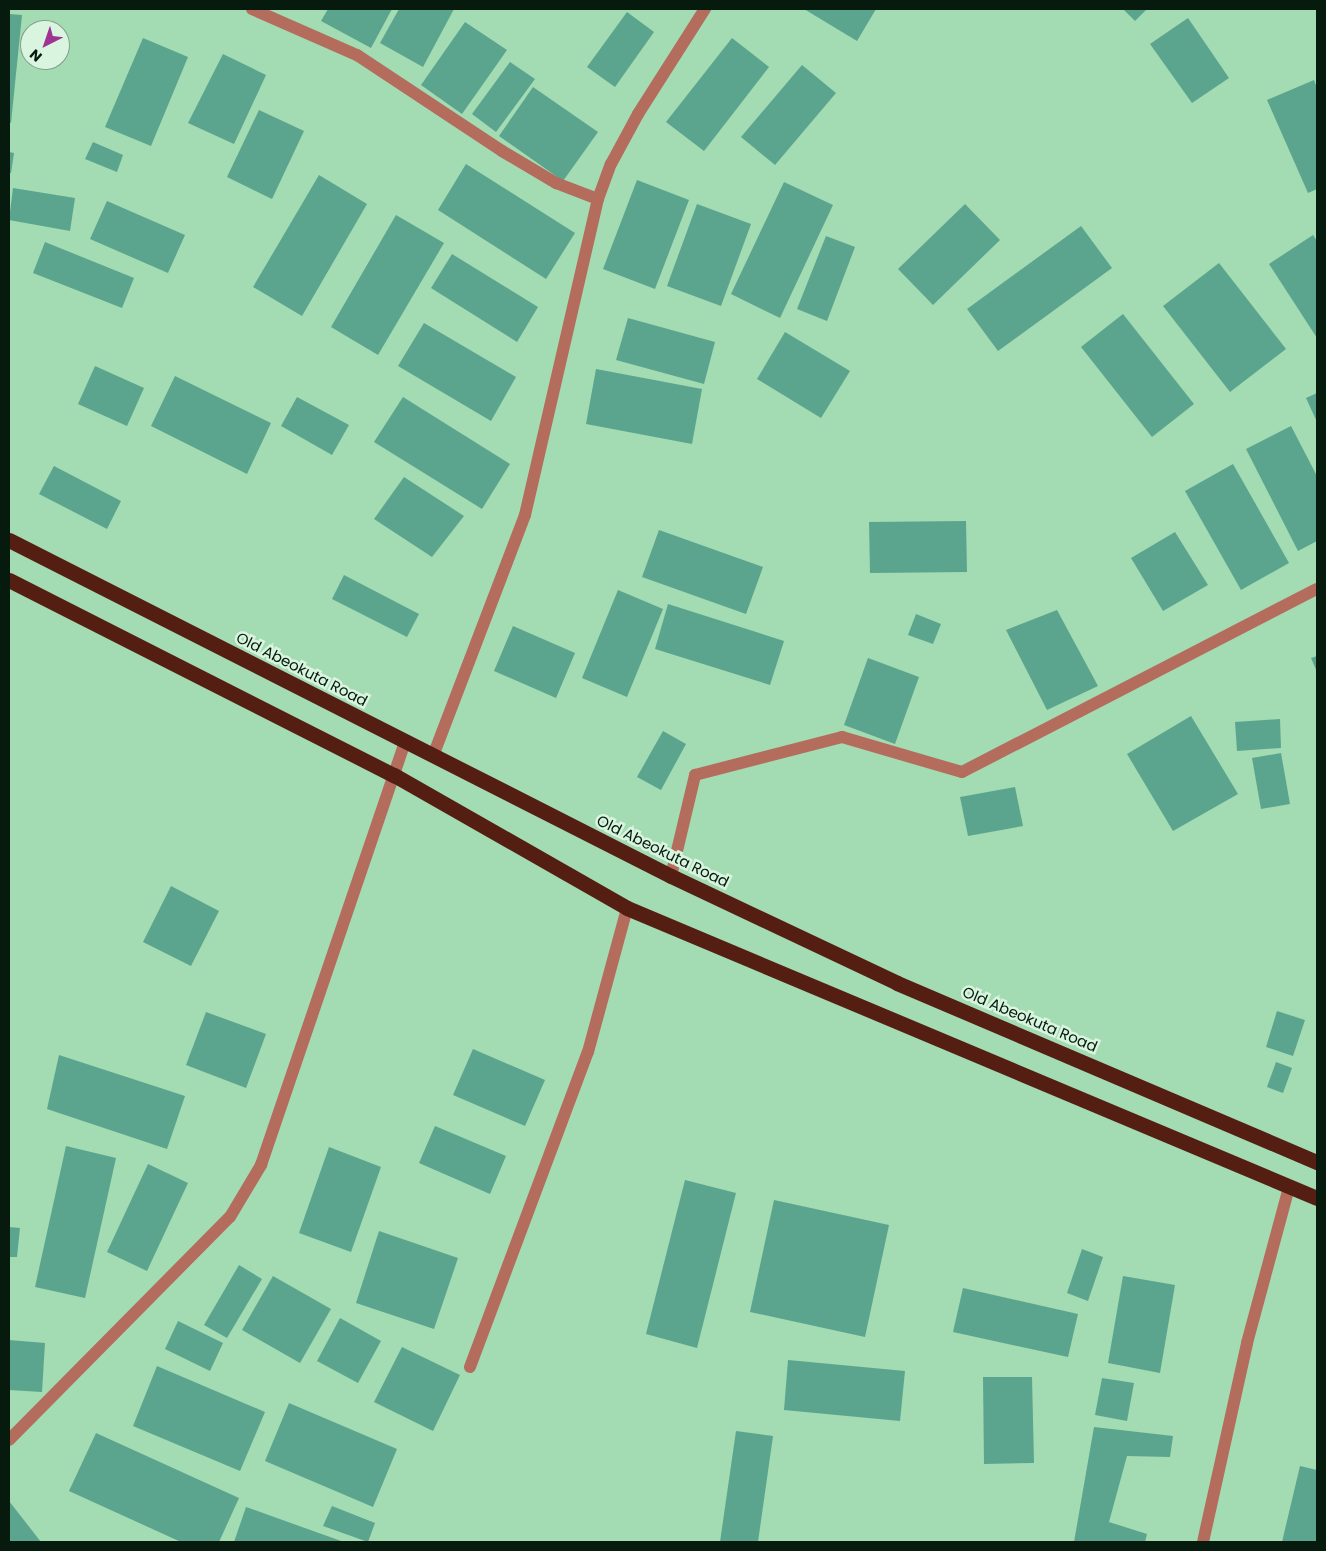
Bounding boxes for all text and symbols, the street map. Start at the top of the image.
north arrow [20,20,70,70]
text: N [25,45,46,67]
street label: Old Abeokuta Road [233,628,371,710]
street label: Old Abeokuta Road [594,811,732,891]
street label: Old Abeokuta Road [960,982,1100,1056]

